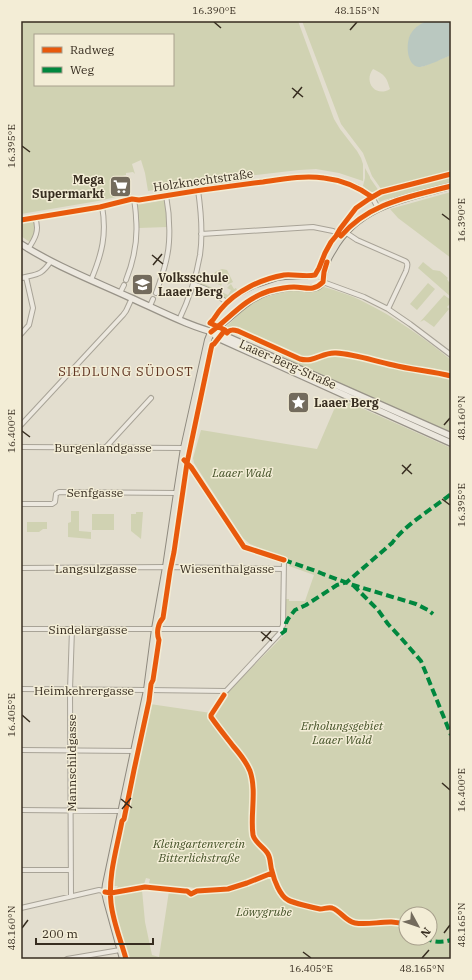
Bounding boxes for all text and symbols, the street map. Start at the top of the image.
text: 16.390°E [192,4,236,17]
text: 48.155°N [334,4,380,17]
legend [34,34,174,86]
text: Radweg [70,42,115,57]
text: Weg [70,62,95,77]
text: 16.395°E [5,124,18,168]
street label: Holzknechtstraße [152,166,254,194]
place label: Mega Supermarkt [32,172,105,201]
supermarket icon: Mega Supermarkt [107,173,133,199]
text: 16.390°E [455,198,468,242]
place label: Volksschule Laaer Berg [158,270,229,299]
school or university icon: Volksschule Laaer Berg [129,271,155,297]
street label: Laaer-Berg-Straße [237,336,339,392]
district label: SIEDLUNG SÜDOST [58,363,194,380]
place icon: Laaer Berg [285,389,311,415]
place label: Laaer Berg [314,395,379,410]
text: 48.160°N [455,395,468,441]
text: 16.400°E [5,409,18,453]
street label: Burgenlandgasse [54,440,152,455]
park label: Laaer Wald [211,465,272,480]
text: 16.395°E [455,483,468,527]
street label: Senfgasse [67,485,123,500]
street label: Langsulzgasse [55,561,137,576]
street label: Wiesenthalgasse [180,561,274,576]
street label: Sindelargasse [49,622,127,637]
street label: Heimkehrergasse [34,683,134,698]
text: 16.405°E [5,693,18,737]
street label: Mannschildgasse [64,714,79,812]
park label: Erholungsgebiet Laaer Wald [300,718,384,747]
text: 16.400°E [455,768,468,812]
park label: Kleingartenverein Bitterlichstraße [152,836,245,865]
text: 48.165°N [455,902,468,948]
park label: Löwygrube [235,904,292,919]
text: 48.160°N [5,905,18,951]
north arrow [398,906,438,946]
scale bar [36,920,153,946]
text: N [417,925,434,940]
text: 200 m [42,926,78,941]
text: 16.405°E [289,962,333,975]
text: 48.165°N [399,962,445,975]

